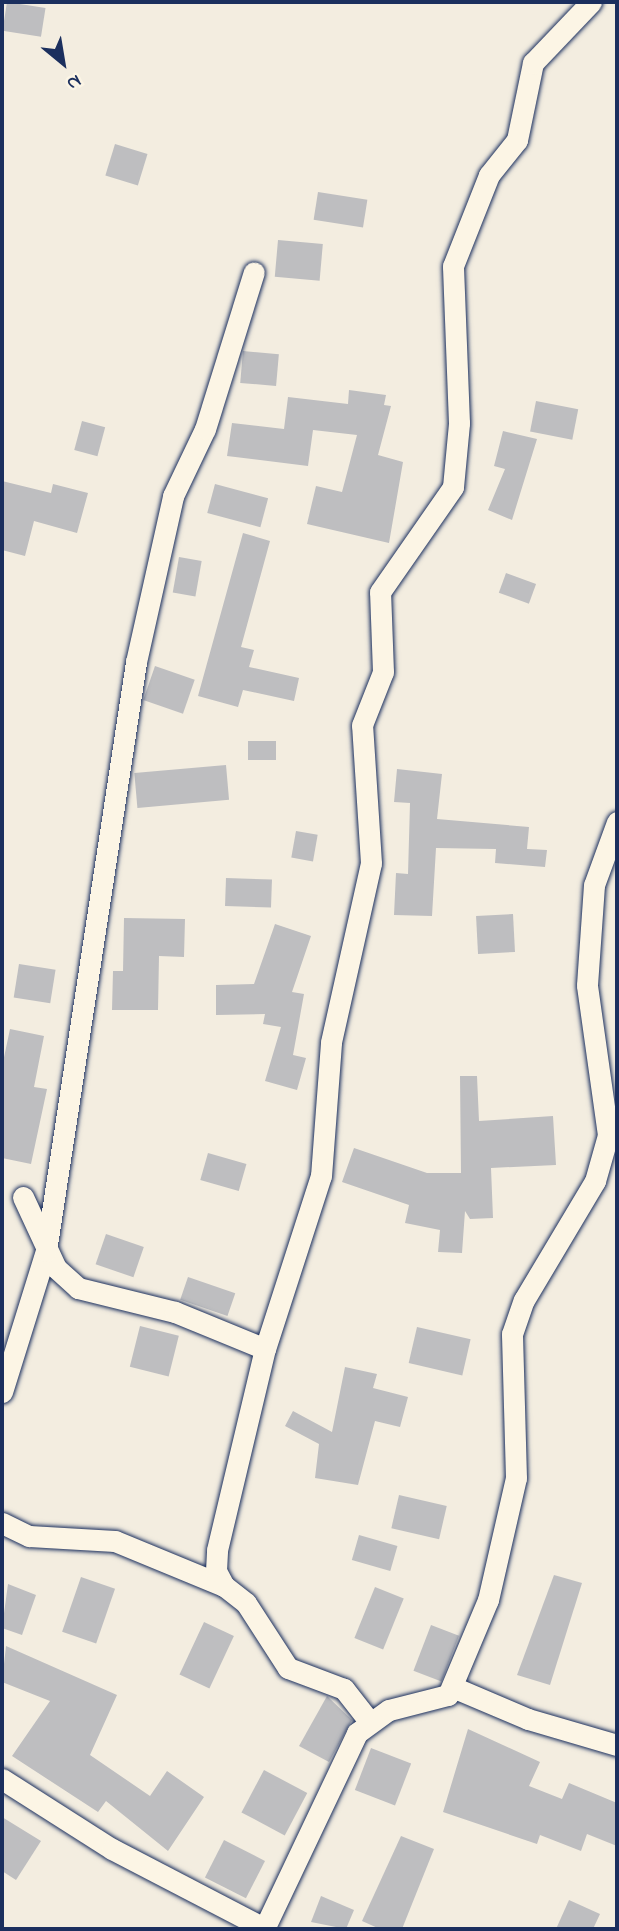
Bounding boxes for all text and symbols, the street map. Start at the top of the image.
north arrow [28,28,98,98]
text: N [61,67,86,97]

